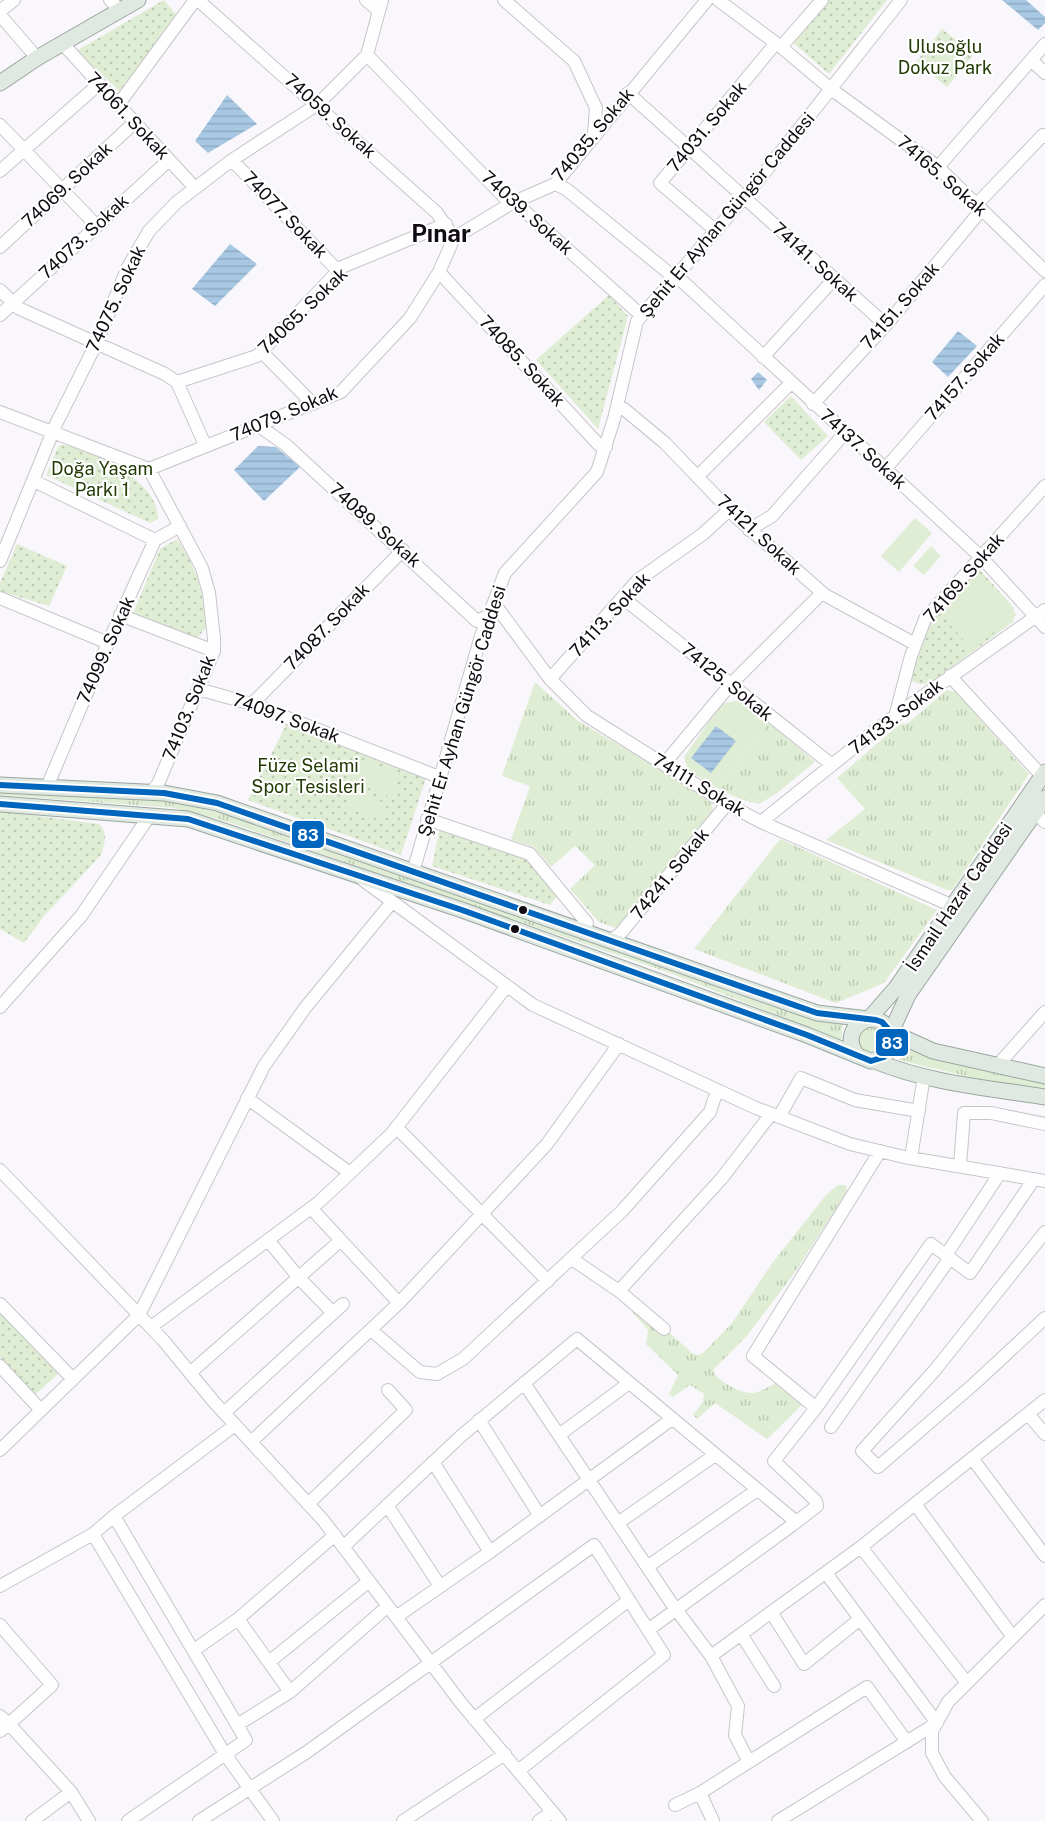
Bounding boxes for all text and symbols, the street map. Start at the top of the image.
park label: Ulusoğlu Dokuz Park [898,36,992,78]
street label: 74061. Sokak [83,68,174,164]
street label: 74059. Sokak [280,69,380,162]
street label: 74031. Sokak [663,77,751,176]
street label: 74035. Sokak [547,84,638,186]
street label: Şehit Er Ayhan Güngör Caddesi [635,108,819,321]
street label: 74165. Sokak [893,131,992,220]
street label: 74069. Sokak [17,138,116,232]
street label: 74039. Sokak [477,166,577,259]
street label: 74077. Sokak [239,167,332,262]
street label: 74073. Sokak [35,190,133,283]
street label: 74141. Sokak [768,218,863,306]
district label: Pınar [411,219,471,247]
street label: 74075. Sokak [82,242,149,355]
street label: 74151. Sokak [856,258,943,353]
street label: 74065. Sokak [254,263,352,358]
street label: 74085. Sokak [475,311,570,410]
street label: 74157. Sokak [921,328,1009,425]
street label: 74079. Sokak [227,382,341,446]
street label: 74137. Sokak [816,404,911,493]
park label: Doğa Yaşam Parkı 1 [51,458,153,500]
street label: 74089. Sokak [325,478,425,571]
street label: 74121. Sokak [713,490,806,579]
street label: 74169. Sokak [919,529,1008,627]
street label: 74113. Sokak [565,568,654,661]
street label: 74087. Sokak [280,579,373,675]
street label: Şehit Er Ayhan Güngör Caddesi [413,583,510,839]
street label: 74099. Sokak [72,593,139,707]
street label: 74125. Sokak [677,638,777,725]
street label: 74103. Sokak [158,652,219,764]
street label: 74133. Sokak [845,675,947,759]
street label: 74097. Sokak [230,688,343,747]
street label: 74111. Sokak [649,749,749,820]
park label: Füze Selami Spor Tesisleri [251,755,365,797]
street label: İsmail Hazar Caddesi [900,818,1016,975]
line badge: 83 [291,820,325,849]
street label: 74241. Sokak [626,824,713,924]
text: 83 [297,826,319,845]
unlabelled marker [517,904,529,916]
unlabelled marker [509,923,521,935]
line badge: 83 [875,1028,909,1057]
text: 83 [881,1034,903,1053]

